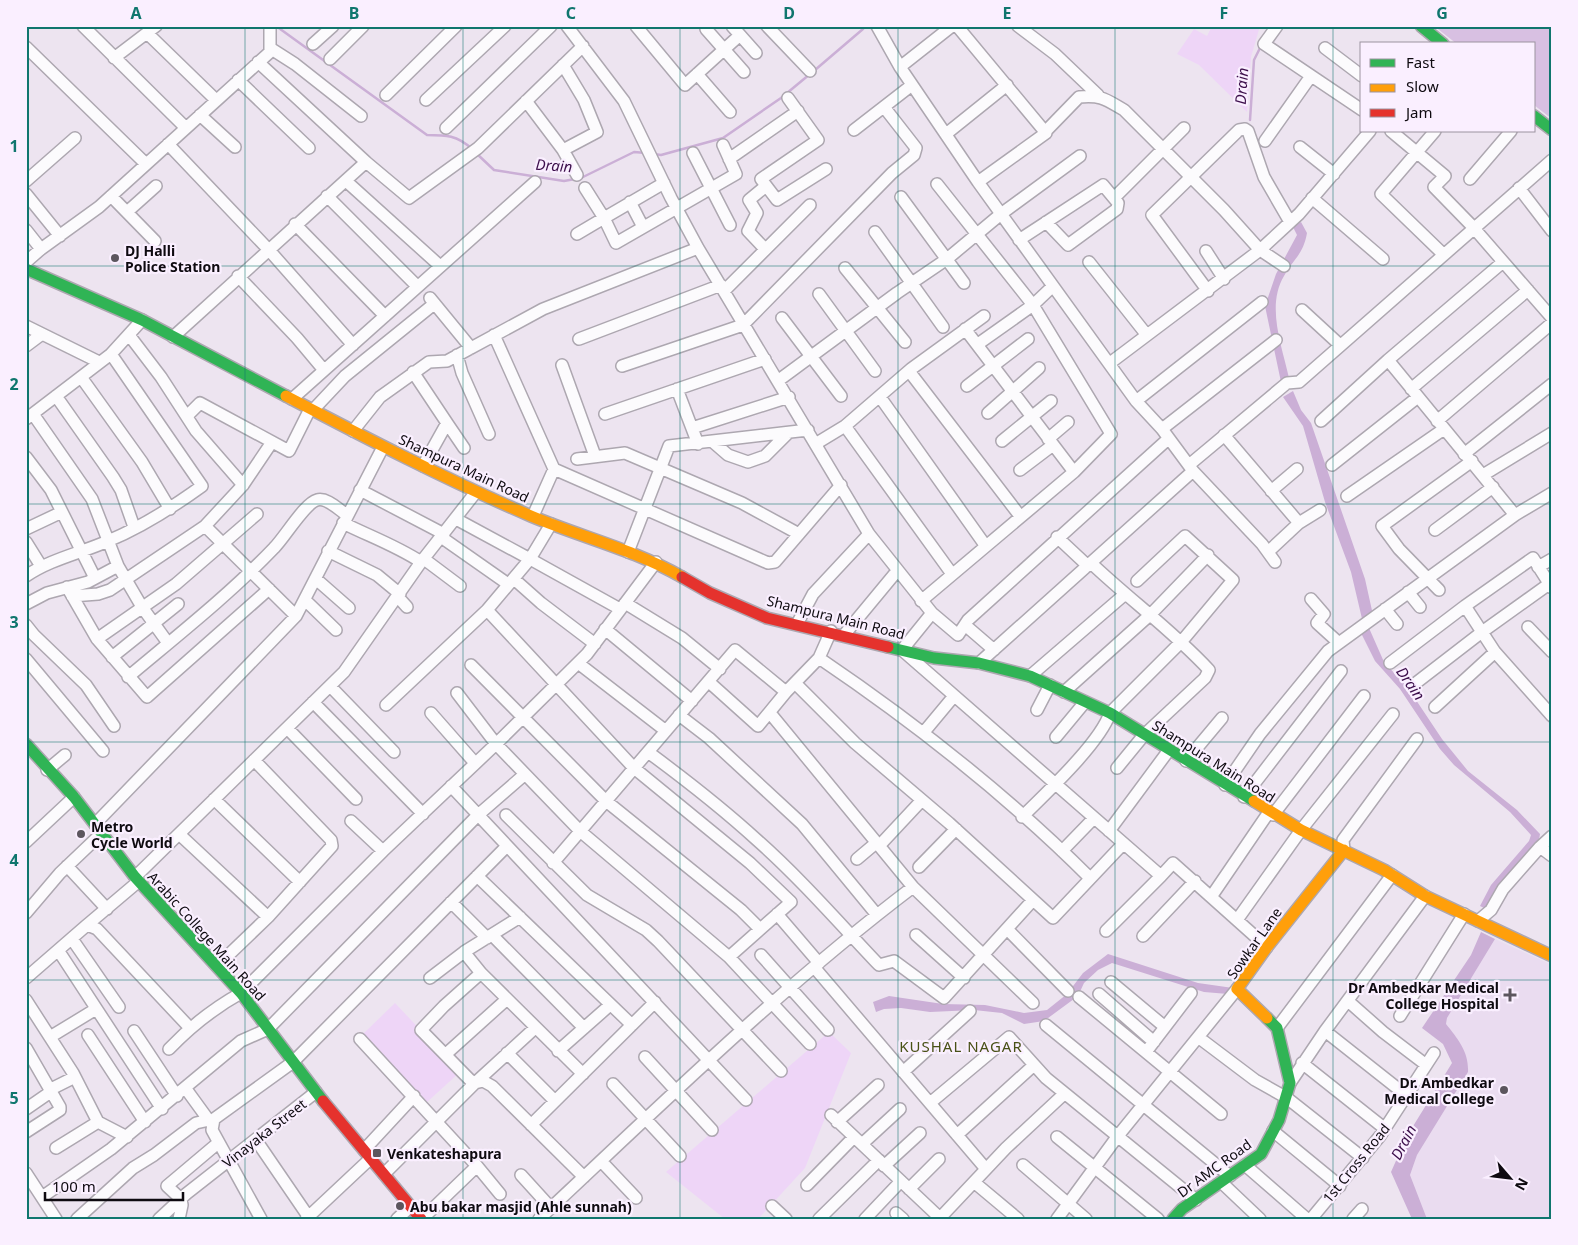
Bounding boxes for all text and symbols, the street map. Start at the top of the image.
text: A [130,2,142,24]
text: B [349,2,359,24]
text: C [566,2,576,24]
text: D [783,2,795,24]
text: E [1003,2,1012,24]
text: F [1220,2,1228,24]
text: G [1436,2,1448,24]
legend [1360,42,1536,132]
text: Fast [1406,52,1435,72]
water label: Drain [1230,67,1252,105]
text: Slow [1406,76,1439,96]
text: Jam [1404,102,1433,122]
text: 1 [9,135,19,157]
water label: Drain [535,154,573,176]
place label: DJ Halli Police Station [125,241,220,276]
marker: DJ Halli Police Station [109,252,121,264]
text: 2 [9,373,19,395]
street label: Shampura Main Road [396,429,532,507]
street label: Shampura Main Road [765,591,907,643]
text: 3 [9,611,19,633]
water label: Drain [1392,662,1430,704]
street label: Shampura Main Road [1149,715,1279,807]
place label: Metro Cycle World [91,817,173,852]
marker: Metro Cycle World [75,828,87,840]
text: 4 [9,849,19,871]
street label: Arabic College Main Road [144,867,270,1005]
street label: Sowkar Lane [1222,903,1286,983]
place label: Dr Ambedkar Medical College Hospital [1348,978,1499,1013]
marker: Dr Ambedkar Medical College Hospital [1503,988,1517,1002]
district label: KUSHAL NAGAR [899,1036,1023,1056]
place label: Dr. Ambedkar Medical College [1384,1073,1495,1108]
marker: Dr. Ambedkar Medical College [1498,1084,1510,1096]
text: 5 [9,1087,19,1109]
street label: Vinayaka Street [218,1094,310,1172]
street label: 1st Cross Road [1318,1119,1394,1207]
water label: Drain [1386,1121,1420,1163]
street label: Dr AMC Road [1173,1135,1255,1201]
place label: Venkateshapura [387,1144,502,1163]
marker: Venkateshapura [371,1147,383,1159]
north arrow [1486,1152,1536,1202]
scale bar [45,1170,182,1202]
text: N [1511,1175,1533,1194]
text: 100 m [52,1176,96,1196]
place label: Abu bakar masjid (Ahle sunnah) [410,1197,632,1216]
marker: Abu bakar masjid (Ahle sunnah) [394,1200,406,1212]

